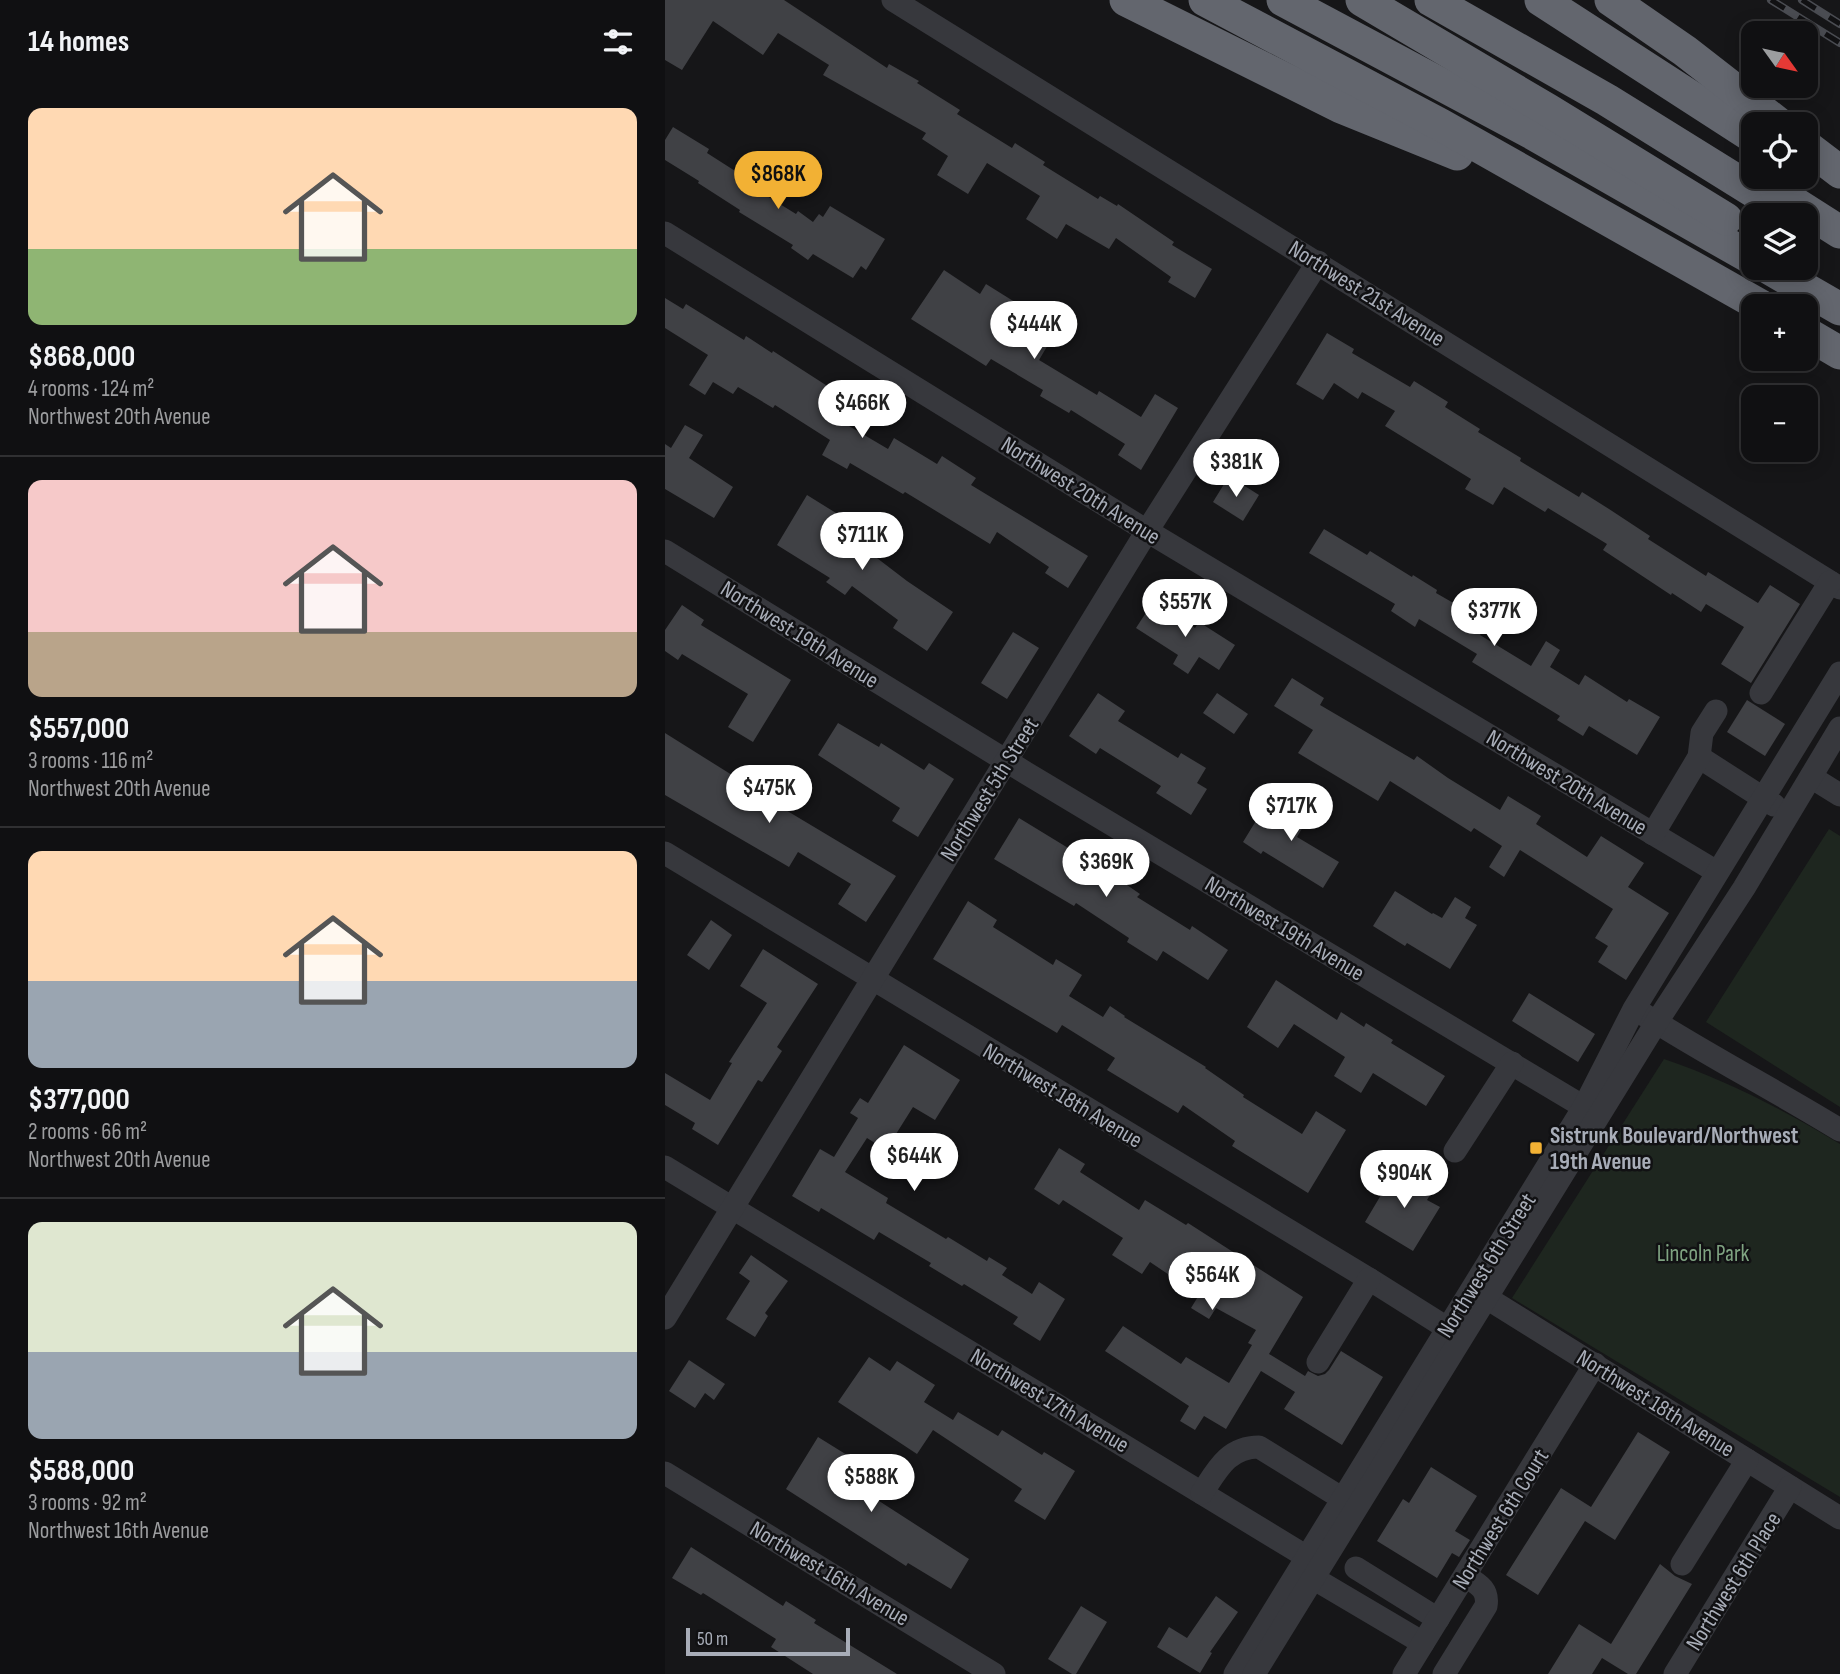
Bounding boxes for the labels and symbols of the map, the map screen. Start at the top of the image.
north arrow [1741,21,1818,98]
pin: $868K [729,152,827,211]
street label: Northwest 21st Avenue [1283,235,1450,353]
pin: $444K [985,302,1083,361]
pin: $466K [813,380,911,440]
street label: Northwest 20th Avenue [996,431,1165,551]
pin: $381K [1187,440,1285,499]
pin: $711K [813,512,911,572]
street label: Northwest 19th Avenue [715,575,884,695]
pin: $557K [1136,580,1234,639]
pin: $377K [1445,588,1543,648]
street label: Northwest 5th Street [934,712,1045,867]
street label: Northwest 20th Avenue [1481,724,1652,842]
pin: $475K [720,766,818,825]
pin: $717K [1242,784,1340,843]
pin: $369K [1057,839,1155,899]
street label: Northwest 19th Avenue [1200,870,1369,988]
street label: Northwest 18th Avenue [978,1037,1147,1154]
place label: Sistrunk Boulevard/Northwest 19th Avenue [1550,1122,1799,1176]
pin: $644K [865,1134,963,1193]
marker: Sistrunk Boulevard/Northwest 19th Avenue [1528,1140,1544,1156]
pin: $904K [1355,1150,1453,1210]
street label: Northwest 6th Street [1431,1188,1542,1343]
park label: Lincoln Park [1657,1240,1750,1268]
pin: $564K [1163,1252,1261,1312]
street label: Northwest 17th Avenue [965,1342,1134,1459]
street label: Northwest 18th Avenue [1571,1344,1740,1464]
street label: Northwest 6th Court [1446,1444,1555,1595]
pin: $588K [822,1454,920,1514]
street label: Northwest 6th Place [1680,1507,1788,1656]
street label: Northwest 16th Avenue [745,1515,914,1632]
scale bar [686,1625,851,1657]

